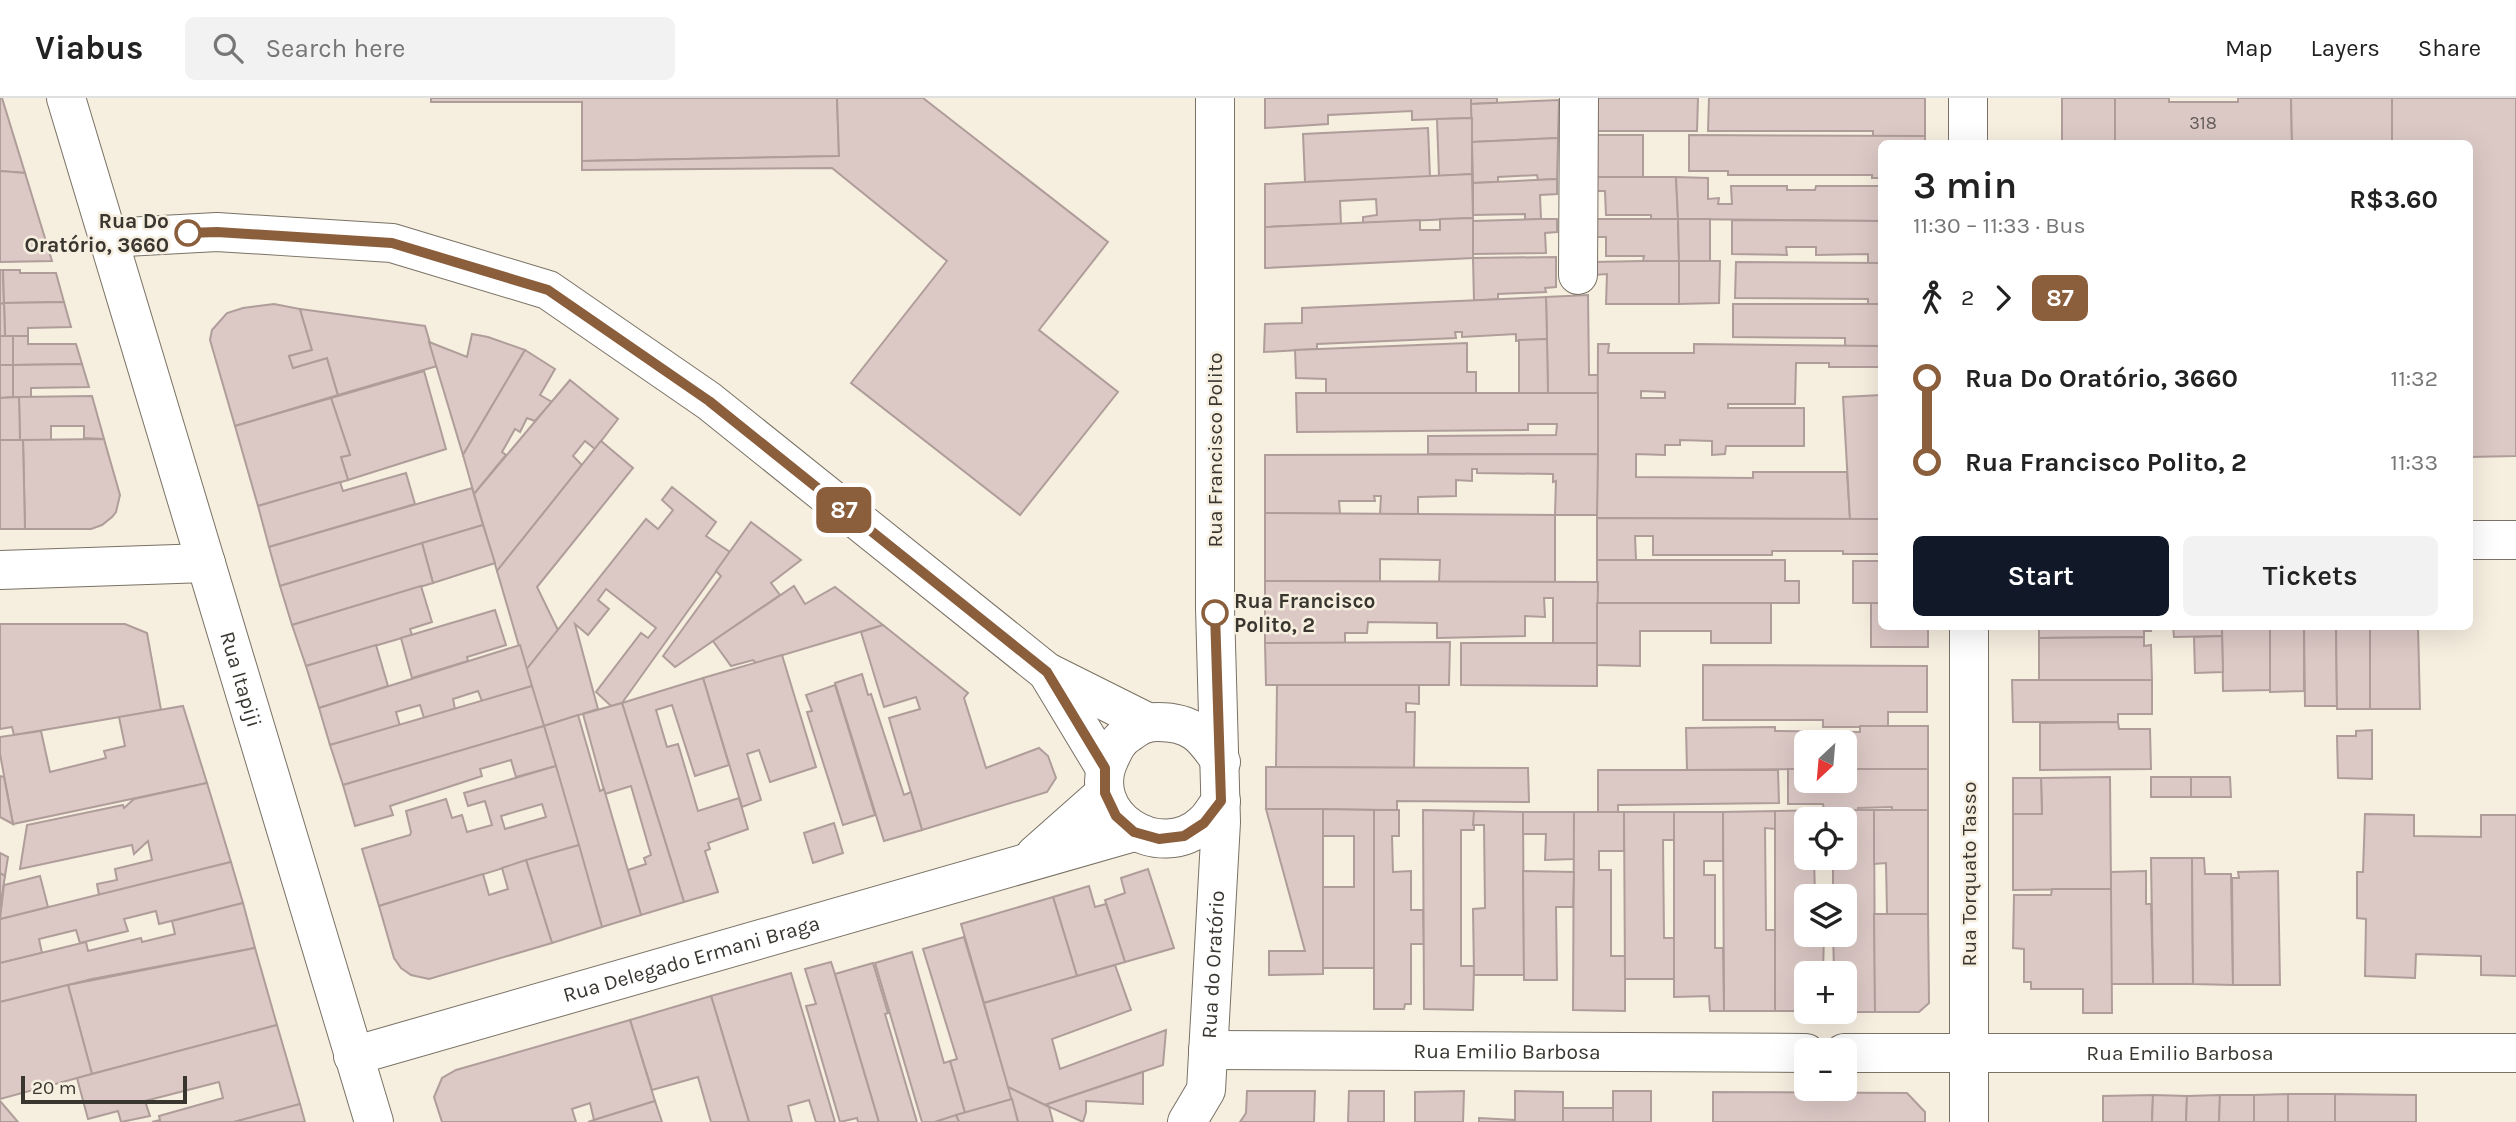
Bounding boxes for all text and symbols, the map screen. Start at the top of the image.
search box [185,17,675,80]
text: Viabus [35,29,143,67]
icon: search [209,29,247,67]
text: Search here [265,33,405,64]
text: Map [2225,34,2273,62]
text: Layers [2311,34,2380,62]
text: Share [2418,34,2481,62]
house number: 318 [2189,112,2217,134]
text: 3 min [1913,163,2017,208]
text: R$3.60 [2349,184,2438,215]
place label: Rua Do Oratório, 3660 [24,209,169,257]
text: 11:30 – 11:33 · Bus [1913,212,2086,239]
marker: Rua Do Oratório, 3660 [175,220,201,246]
icon: walk [1913,279,1951,317]
icon: forward [1984,279,2022,317]
text: 2 [1961,284,1974,311]
text: 87 [2046,284,2074,312]
street label: Rua Francisco Polito [1203,353,1227,548]
text: Rua Do Oratório, 3660 [1965,363,2238,394]
text: 11:32 [2391,365,2438,392]
text: Rua Francisco Polito, 2 [1965,447,2247,478]
text: 11:33 [2390,449,2438,476]
line badge: 87 [812,487,876,533]
text: 87 [830,496,858,524]
button: Start [1913,536,2169,616]
button: Tickets [2183,536,2438,616]
place label: Rua Francisco Polito, 2 [1234,589,1375,637]
marker: Rua Francisco Polito, 2 [1202,600,1228,626]
street label: Rua Itapiji [215,628,267,730]
north arrow [1794,730,1857,793]
map controls [1794,730,1857,1101]
street label: Rua Torquato Tasso [1957,782,1981,966]
button: locate [1794,807,1857,870]
button: layers [1794,884,1857,947]
street label: Rua do Oratório [1197,890,1229,1039]
street label: Rua Delegado Ermani Braga [560,911,823,1007]
button: + [1794,961,1857,1024]
button: − [1794,1038,1857,1101]
street label: Rua Emilio Barbosa [1413,1039,1601,1064]
street label: Rua Emilio Barbosa [2086,1041,2274,1065]
scale bar [21,1073,187,1105]
text: 20 m [32,1077,77,1099]

